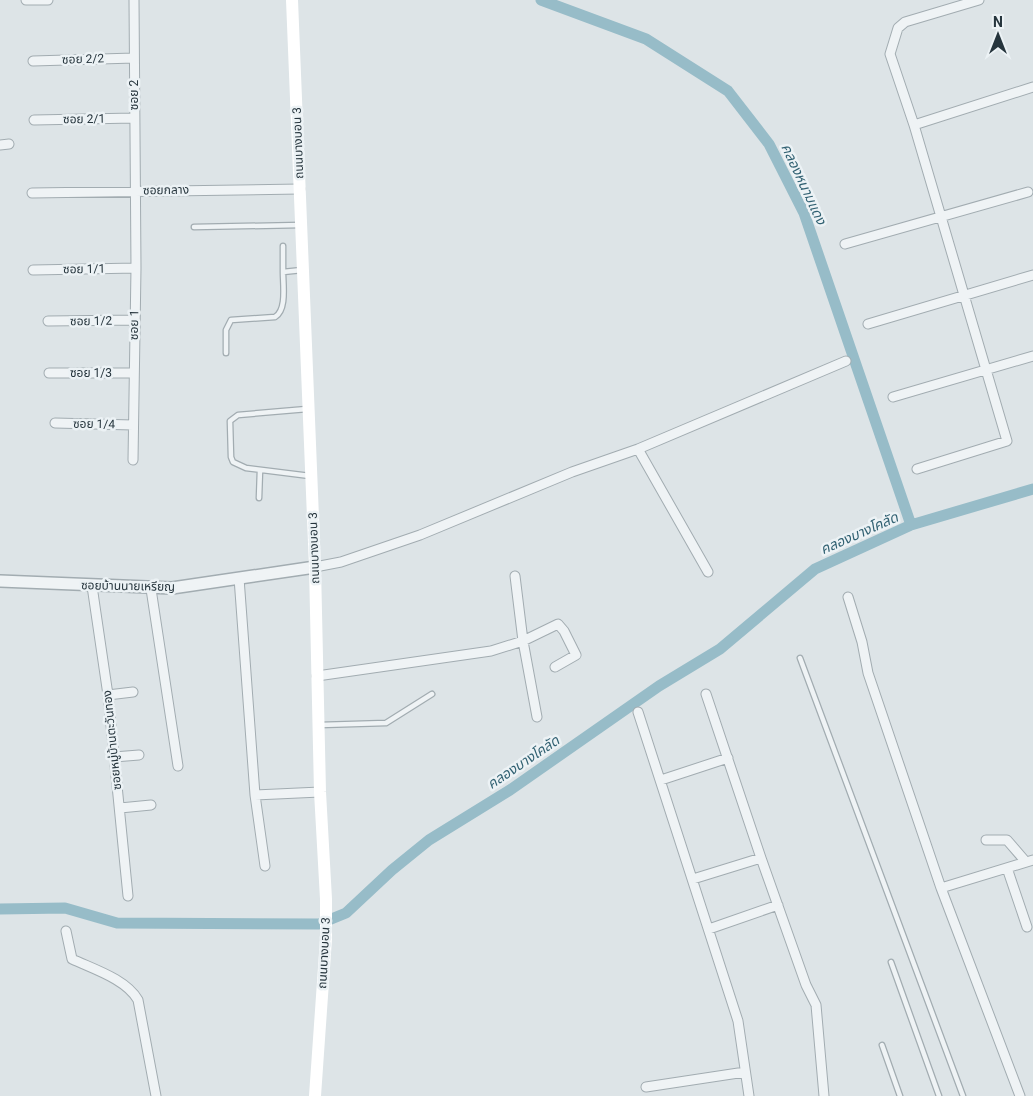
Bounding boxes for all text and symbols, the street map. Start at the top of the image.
north arrow [973,10,1023,60]
text: N [993,14,1003,30]
street label: ซอย 2/2 [62,51,105,67]
street label: ซอย 2 [127,80,141,110]
street label: ถนนบางบอน 3 [290,107,306,179]
street label: ซอย 2/1 [63,112,105,126]
water label: คลองหนามแดง [778,141,830,228]
street label: ซอยกลาง [143,183,189,197]
street label: ซอย 1/1 [63,262,105,276]
street label: ซอย 1 [127,310,141,340]
street label: ซอย 1/2 [70,314,112,328]
street label: ซอย 1/3 [70,366,112,380]
street label: ซอย 1/4 [73,417,115,431]
water label: คลองบางโคลัด [818,509,901,557]
street label: ถนนบางบอน 3 [306,512,322,584]
street label: ซอยบ้านนายเหรียญ [81,578,175,594]
street label: ซอยหมู่บ้านตะวันทอง [100,689,124,791]
water label: คลองบางโคลัด [484,732,562,792]
street label: ถนนบางบอน 3 [315,917,333,989]

